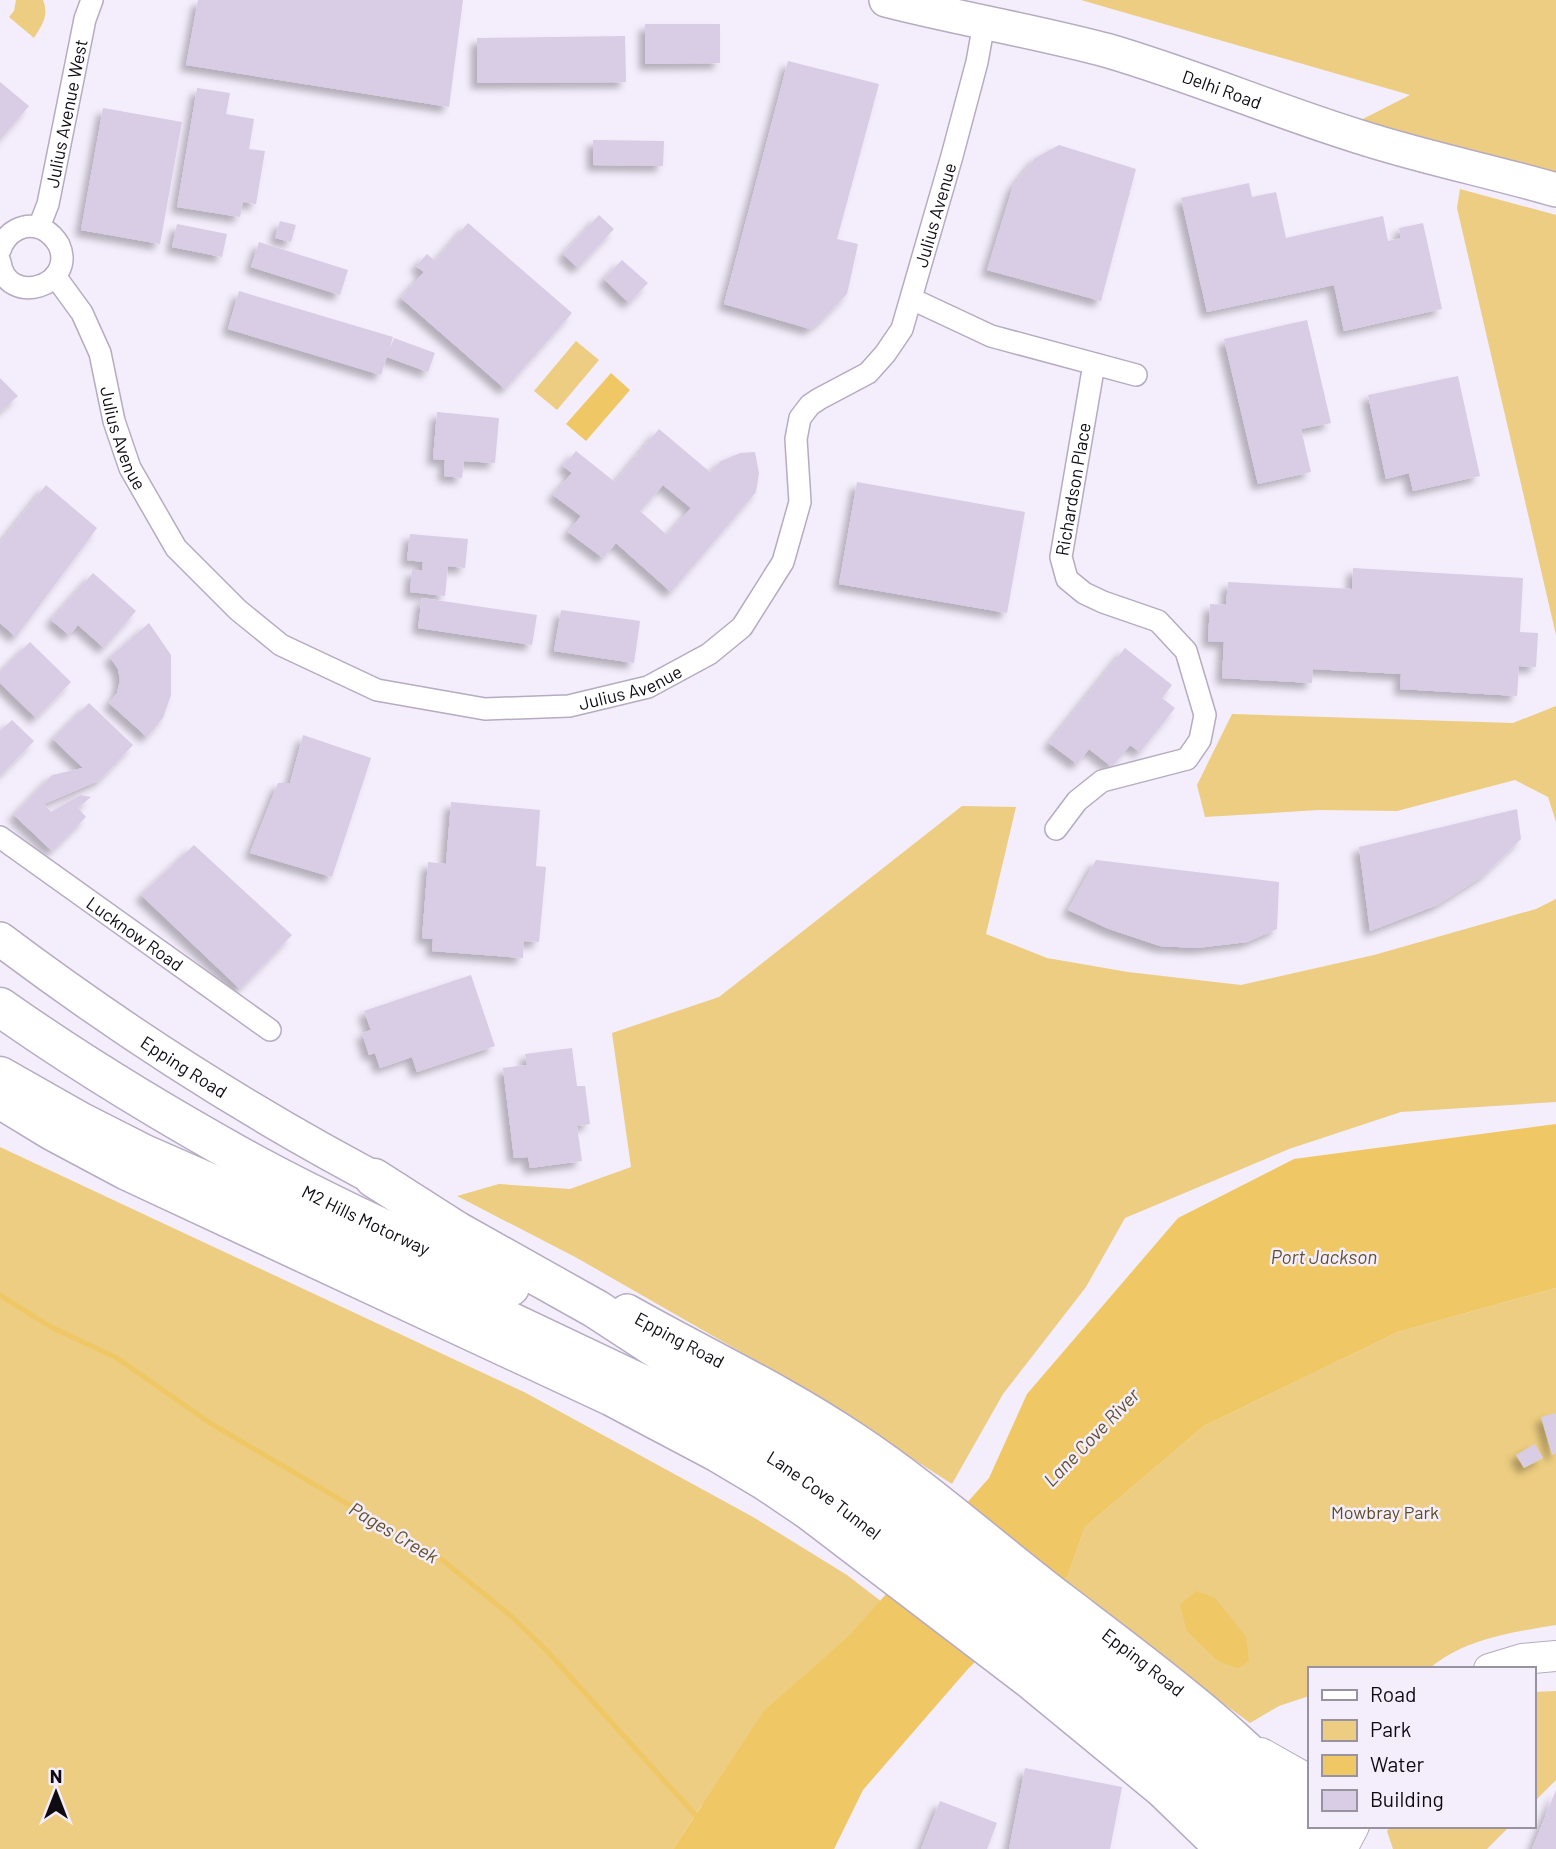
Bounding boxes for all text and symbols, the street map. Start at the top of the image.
street label: Julius Avenue West [40,37,92,190]
street label: Delhi Road [1179,65,1265,113]
street label: Julius Avenue [909,160,961,270]
street label: Julius Avenue [96,384,151,494]
street label: Richardson Place [1050,421,1095,558]
street label: Julius Avenue [576,660,686,714]
street label: Lucknow Road [82,892,188,976]
street label: Epping Road [137,1031,231,1102]
street label: M2 Hills Motorway [298,1180,433,1260]
water label: Port Jackson [1271,1245,1377,1268]
street label: Epping Road [631,1307,728,1373]
water label: Lane Cove River [1038,1382,1144,1491]
street label: Lane Cove Tunnel [763,1446,886,1544]
water label: Pages Creek [345,1497,443,1568]
park label: Mowbray Park [1331,1501,1439,1523]
street label: Epping Road [1098,1623,1189,1701]
legend [1308,1667,1535,1828]
text: Road [1370,1681,1416,1706]
text: Park [1370,1716,1411,1741]
text: Water [1370,1751,1425,1776]
north arrow [21,1758,91,1828]
text: N [50,1764,62,1787]
text: Building [1370,1786,1444,1811]

